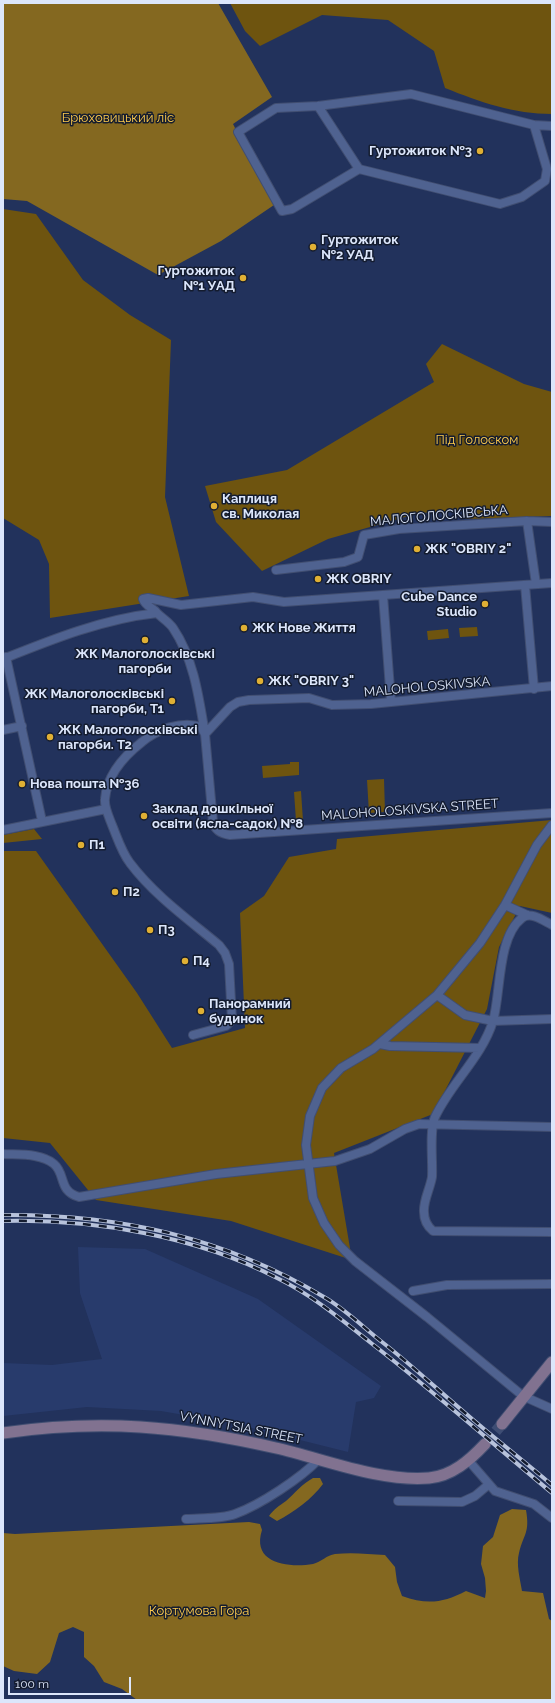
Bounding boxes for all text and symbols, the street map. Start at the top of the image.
park label: Брюховицький ліс [62,110,174,126]
place label: Гуртожиток №3 [369,143,472,159]
marker: Гуртожиток №3 [475,146,485,156]
place label: Гуртожиток №2 УАД [321,232,399,263]
marker: Гуртожиток №2 УАД [308,242,318,252]
place label: Гуртожиток №1 УАД [157,263,235,294]
marker: Гуртожиток №1 УАД [238,273,248,283]
park label: Під Голоском [436,432,518,448]
place label: Каплиця св. Миколая [222,491,299,522]
marker: Каплиця св. Миколая [209,501,219,511]
street label: МАЛОГОЛОСКІВСЬКА [370,502,508,530]
place label: ЖК "OBRIY 2" [425,541,511,557]
marker: ЖК "OBRIY 2" [412,544,422,554]
place label: ЖК OBRIY [326,571,392,587]
marker: ЖК OBRIY [313,574,323,584]
place label: Cube Dance Studio [401,589,477,620]
marker: Cube Dance Studio [480,599,490,609]
place label: ЖК Нове Життя [252,620,356,636]
marker: ЖК Нове Життя [239,623,249,633]
marker: ЖК Малоголосківські пагорби [140,635,150,645]
place label: ЖК Малоголосківські пагорби [75,646,215,677]
place label: ЖК "OBRIY 3" [268,673,354,689]
street label: MALOHOLOSKIVSKA [363,674,491,700]
marker: ЖК "OBRIY 3" [255,676,265,686]
place label: ЖК Малоголосківські пагорби, Т1 [24,686,164,717]
marker: ЖК Малоголосківські пагорби, Т1 [167,696,177,706]
place label: ЖК Малоголосківські пагорби. Т2 [58,722,198,753]
marker: ЖК Малоголосківські пагорби. Т2 [45,732,55,742]
place label: Нова пошта №36 [30,776,139,792]
marker: Нова пошта №36 [17,779,27,789]
street label: MALOHOLOSKIVSKA STREET [321,796,499,824]
place label: Заклад дошкільної освіти (ясла-садок) №8 [152,801,303,832]
marker: Заклад дошкільної освіти (ясла-садок) №8 [139,811,149,821]
place label: П1 [89,837,105,853]
marker: П1 [76,840,86,850]
place label: П2 [123,884,140,900]
marker: П2 [110,887,120,897]
place label: П3 [158,922,175,938]
marker: П3 [145,925,155,935]
place label: П4 [193,953,210,969]
marker: П4 [180,956,190,966]
place label: Панорамний будинок [209,996,291,1027]
marker: Панорамний будинок [196,1006,206,1016]
street label: VYNNYTSIA STREET [178,1408,304,1448]
park label: Кортумова Гора [149,1603,249,1619]
scale bar [10,1669,133,1695]
text: 100 m [15,1677,49,1691]

